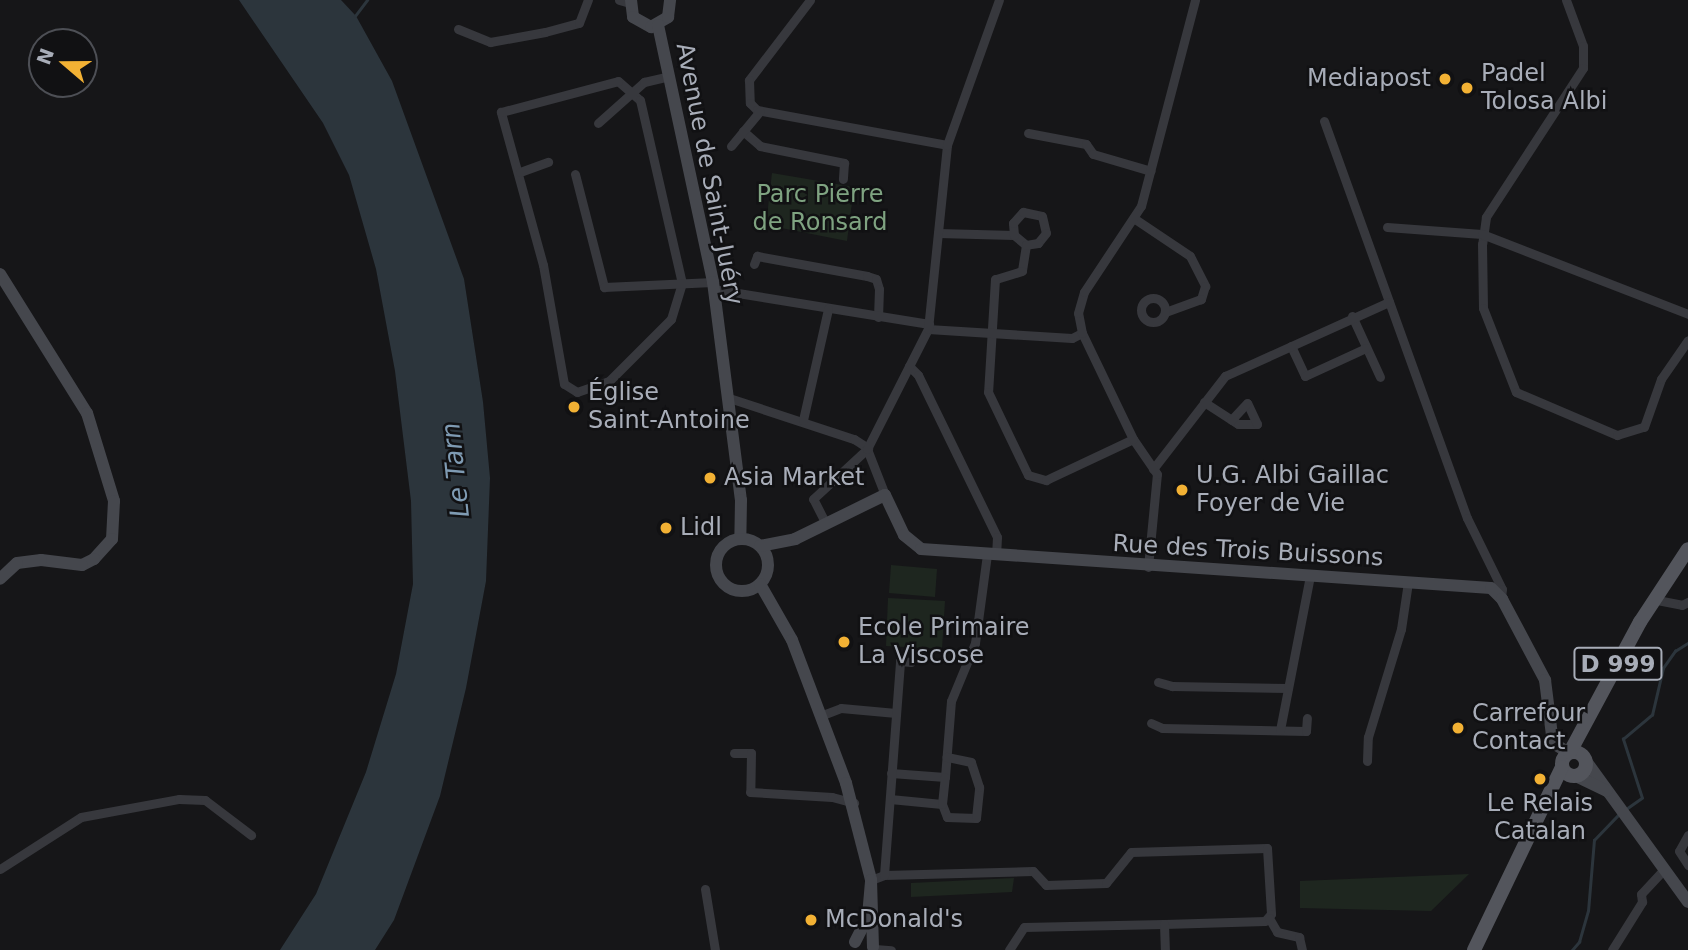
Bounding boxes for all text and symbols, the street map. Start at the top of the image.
north arrow [28,28,98,98]
street label: Avenue de Saint-Juéry [669,40,749,308]
text: N [32,45,58,68]
place label: Padel Tolosa Albi [1481,60,1607,116]
place label: Mediapost [1307,65,1431,93]
marker: Mediapost [1437,71,1453,87]
marker: Padel Tolosa Albi [1459,80,1475,96]
park label: Parc Pierre de Ronsard [752,181,888,237]
place label: Église Saint-Antoine [588,379,750,435]
marker: Église Saint-Antoine [566,399,582,415]
water label: Le Tarn [436,421,476,519]
place label: U.G. Albi Gaillac Foyer de Vie [1196,462,1389,518]
place label: Asia Market [724,464,864,492]
marker: Asia Market [702,470,718,486]
marker: U.G. Albi Gaillac Foyer de Vie [1174,482,1190,498]
place label: Lidl [680,514,722,542]
marker: Lidl [658,520,674,536]
street label: Rue des Trois Buissons [1112,530,1384,572]
place label: Ecole Primaire La Viscose [858,614,1030,670]
marker: Ecole Primaire La Viscose [836,634,852,650]
road number: D 999 [1572,644,1664,684]
place label: Carrefour Contact [1472,700,1585,756]
marker: Carrefour Contact [1450,720,1466,736]
marker: Le Relais Catalan [1532,771,1548,787]
place label: Le Relais Catalan [1487,790,1593,846]
place label: McDonald's [825,906,963,934]
marker: McDonald's [803,912,819,928]

